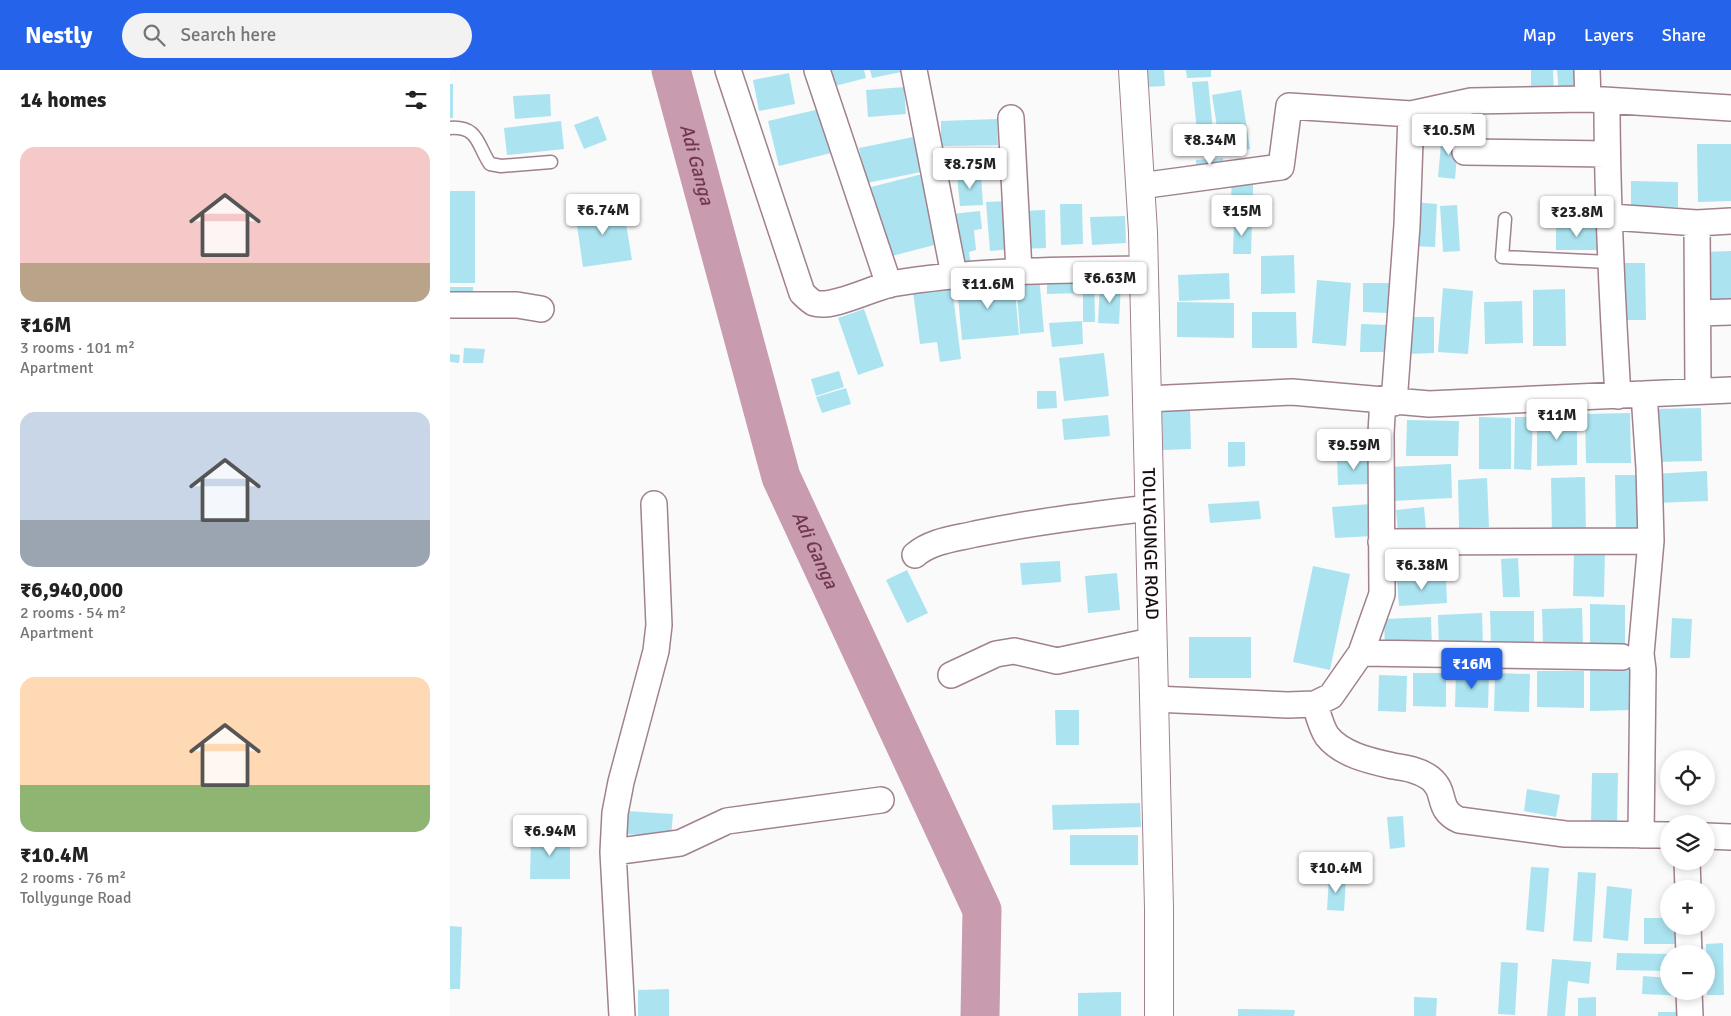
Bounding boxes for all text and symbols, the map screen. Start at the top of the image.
search box [122,13,472,58]
text: Nestly [25,20,92,50]
icon: search [140,21,168,49]
text: Search here [180,23,276,47]
text: Map [1523,24,1556,46]
text: Layers [1584,24,1634,46]
text: Share [1662,24,1706,46]
icon: filters [402,86,430,114]
text: 14 homes [20,87,106,113]
pin: ₹10.5M [1408,114,1490,156]
text: ₹10.5M [1423,120,1475,140]
water label: Adi Ganga [674,122,719,209]
pin: ₹8.34M [1169,124,1251,166]
text: ₹8.34M [1184,130,1236,150]
pin: ₹8.75M [929,148,1011,190]
text: ₹8.75M [944,154,996,174]
icon: home [180,180,270,270]
pin: ₹6.74M [562,194,644,236]
pin: ₹15M [1212,194,1272,237]
pin: ₹23.8M [1536,196,1618,238]
text: ₹6.74M [577,200,629,220]
text: ₹15M [1222,201,1262,221]
text: ₹23.8M [1551,202,1603,222]
pin: ₹6.63M [1069,262,1151,304]
pin: ₹11.6M [947,268,1029,310]
text: ₹6.63M [1084,268,1136,288]
text: ₹11.6M [962,274,1014,294]
text: ₹16M [20,312,72,338]
text: 3 rooms · 101 m² [20,338,135,358]
text: Apartment [20,358,93,378]
pin: ₹11M [1527,398,1587,441]
text: ₹11M [1537,405,1577,425]
pin: ₹9.59M [1313,428,1395,471]
text: ₹9.59M [1328,435,1380,455]
icon: home [180,445,270,535]
street label: TOLLYGUNGE ROAD [1138,467,1163,620]
water label: Adi Ganga [787,507,844,594]
pin: ₹6.38M [1381,548,1463,591]
text: ₹6.38M [1396,555,1448,575]
text: ₹6,940,000 [20,577,123,603]
text: 2 rooms · 54 m² [20,603,126,623]
text: Apartment [20,623,93,643]
pin: ₹16M [1442,648,1502,690]
text: ₹16M [1452,654,1492,674]
icon: home [180,710,270,800]
map controls [1660,750,1715,1000]
button: locate [1660,750,1715,805]
pin: ₹6.94M [509,814,591,857]
button: layers [1660,815,1715,870]
text: ₹6.94M [524,821,576,841]
text: ₹10.4M [20,842,89,868]
pin: ₹10.4M [1295,852,1377,894]
text: ₹10.4M [1310,858,1362,878]
text: 2 rooms · 76 m² [20,868,126,888]
button: + [1660,880,1715,935]
text: Tollygunge Road [20,888,131,908]
button: − [1660,945,1715,1000]

